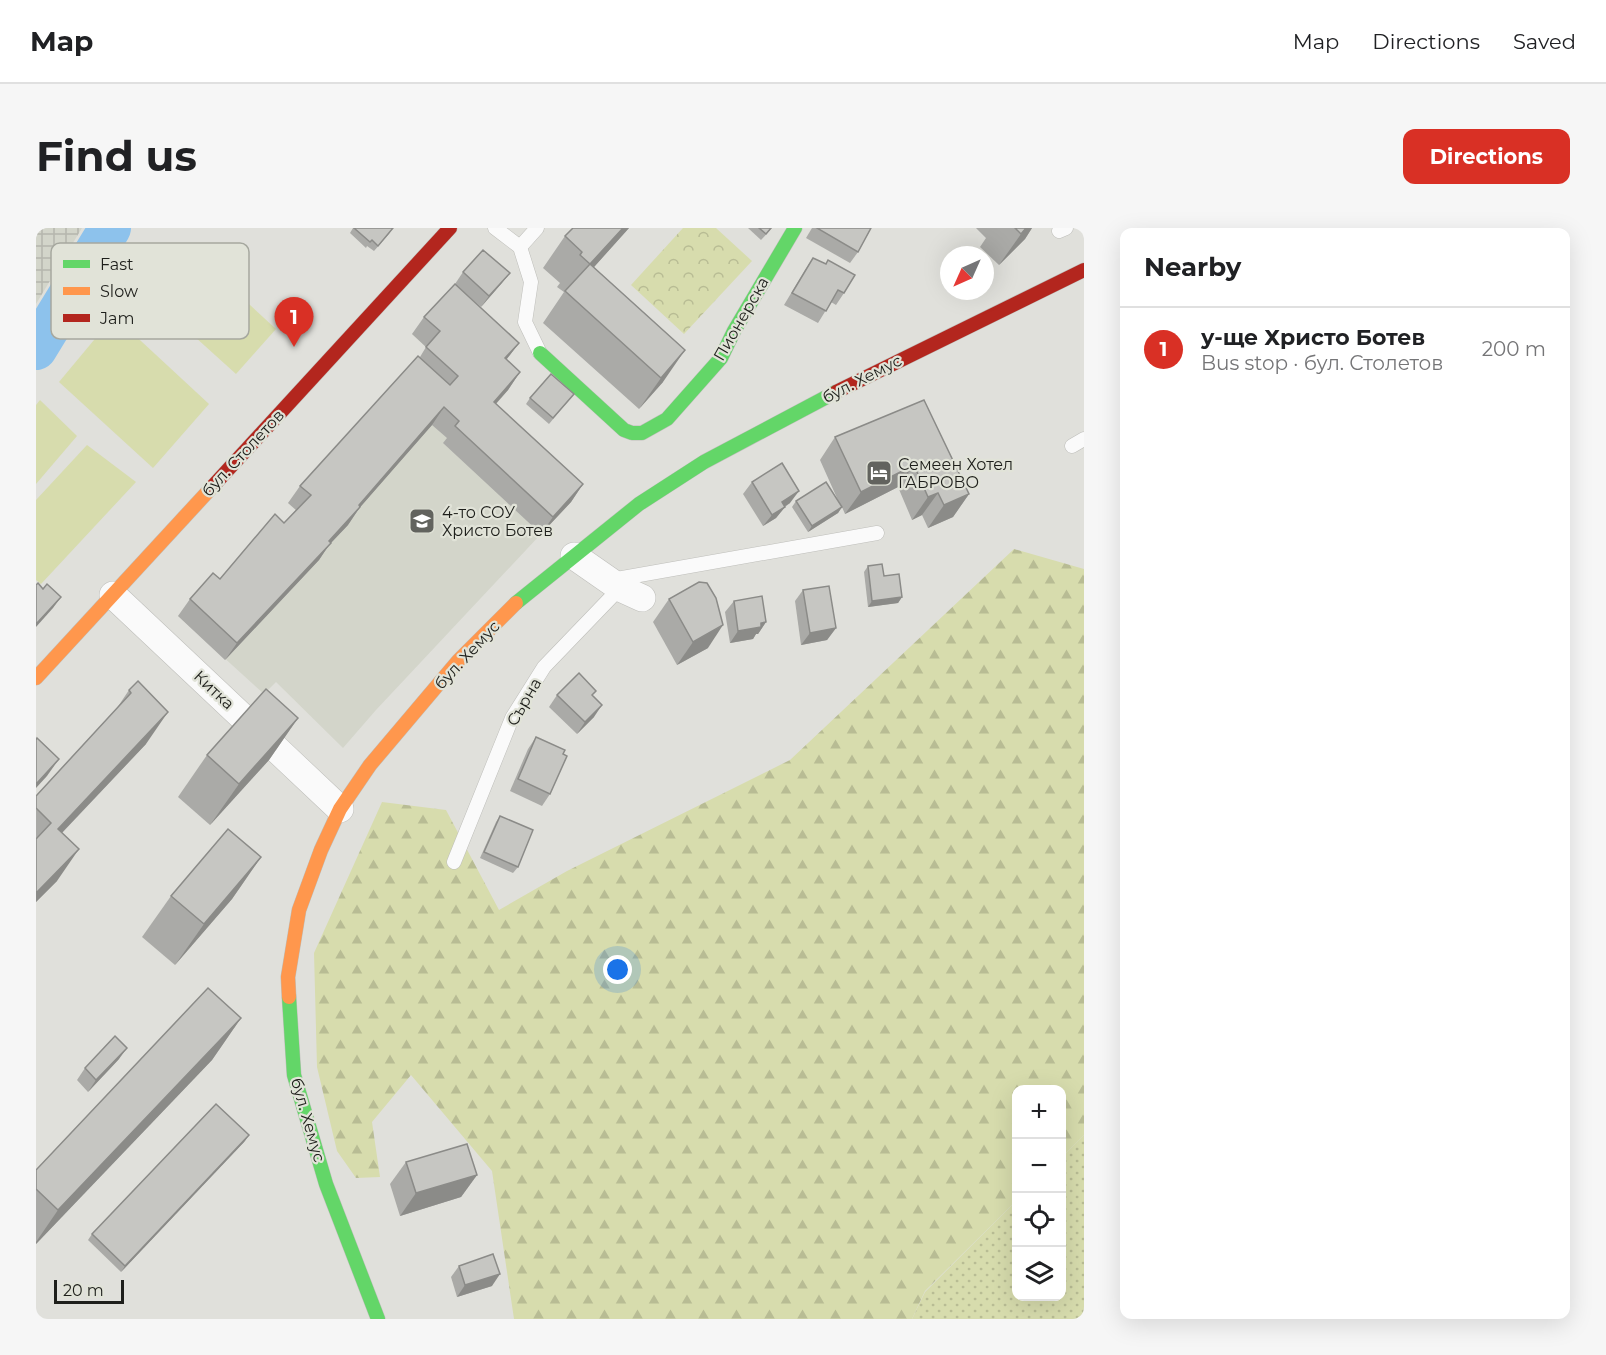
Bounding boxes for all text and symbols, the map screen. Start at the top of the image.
text: Map [30,24,93,58]
text: Map [1293,29,1339,54]
text: Directions [1372,29,1480,54]
text: Saved [1513,29,1576,54]
button: Directions [1403,129,1570,184]
text: Find us [36,130,197,182]
legend [51,243,249,339]
north arrow [940,246,994,300]
text: Nearby [1144,251,1241,283]
text: Fast [100,255,134,274]
street label: Пионерска [709,274,773,364]
text: Slow [100,282,138,301]
pin: 1 [274,298,314,347]
text: Jam [99,309,134,328]
text: у-ще Христо Ботев [1201,324,1425,351]
text: 1 [1160,337,1167,361]
text: 200 m [1482,337,1546,361]
street label: бул. Хемус [819,351,905,407]
text: Bus stop · бул. Столетов [1201,351,1443,375]
street label: бул. Столетов [198,406,288,500]
place label: Семеен Хотел ГАБРОВО [898,455,1013,492]
hotel icon: Семеен Хотел ГАБРОВО [864,458,894,488]
place label: 4-то СОУ Христо Ботев [442,503,553,540]
school or university icon: 4-то СОУ Христо Ботев [407,506,437,536]
street label: бул. Хемус [430,617,504,693]
street label: Китка [190,667,238,713]
street label: Сърна [503,675,545,729]
your location [603,955,632,984]
street label: бул. Хемус [287,1076,329,1164]
map controls [1012,1085,1066,1301]
button: + [1012,1085,1066,1139]
button: − [1012,1139,1066,1193]
button: locate [1012,1193,1066,1247]
button: layers [1012,1247,1066,1301]
scale bar [54,1277,124,1304]
text: 20 m [63,1281,104,1300]

